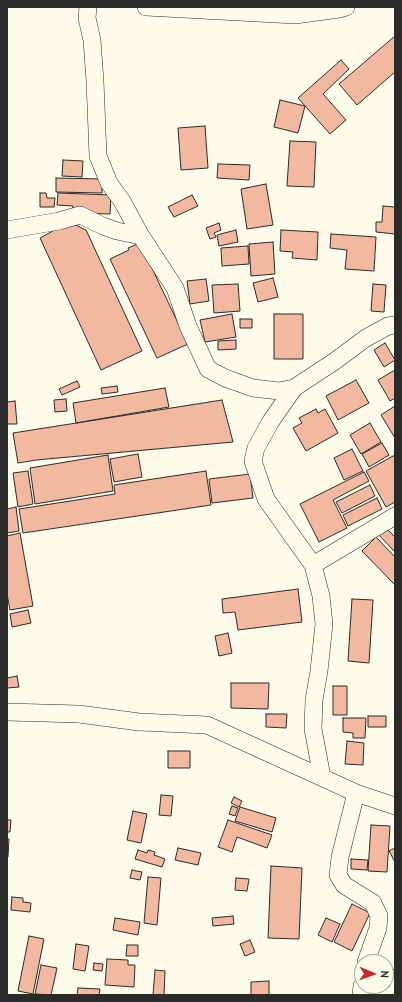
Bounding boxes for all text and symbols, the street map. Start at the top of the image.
north arrow [354,954,394,994]
text: N [378,971,392,978]

